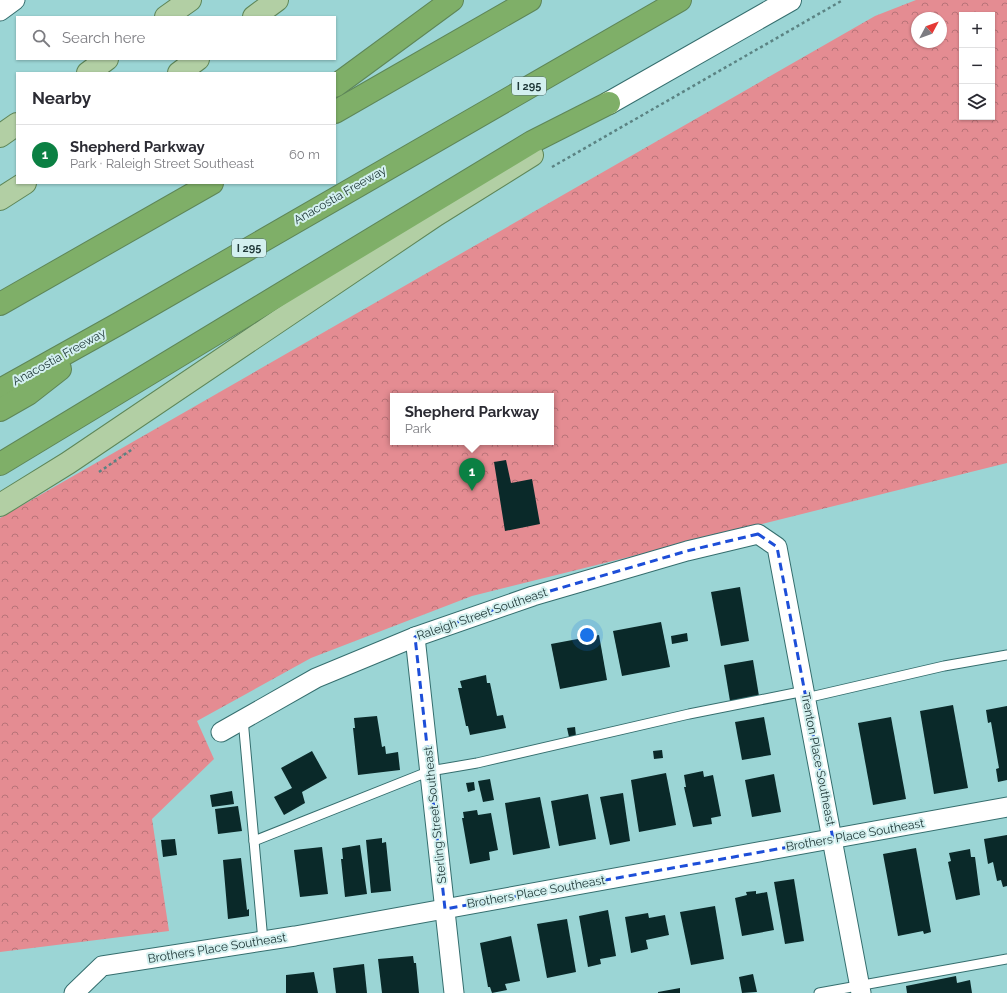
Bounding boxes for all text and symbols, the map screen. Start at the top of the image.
north arrow [911,12,947,48]
map controls [959,12,995,120]
button: + [959,12,995,48]
search box [16,16,336,60]
icon: search [30,27,52,49]
text: Search here [62,29,145,47]
button: − [959,48,995,84]
road number: I 295 [512,77,546,95]
button: layers [959,84,995,120]
text: Nearby [32,88,91,108]
text: Shepherd Parkway [70,138,205,156]
text: 1 [42,147,48,162]
text: 60 m [289,147,320,162]
text: Park · Raleigh Street Southeast [70,156,254,171]
street label: Anacostia Freeway [291,163,389,227]
road number: I 295 [232,239,266,257]
street label: Anacostia Freeway [10,325,108,388]
popup [390,393,554,445]
text: Shepherd Parkway [405,403,539,421]
text: Park [405,421,431,436]
pin: 1 [459,458,485,491]
street label: Raleigh Street Southeast [415,585,549,643]
your location [577,625,597,645]
street label: Trenton Place Southeast [798,691,838,827]
street label: Sterling Street Southeast [421,746,449,884]
street label: Brothers Place Southeast [785,816,925,854]
street label: Brothers Place Southeast [466,873,606,911]
street label: Brothers Place Southeast [147,930,287,966]

